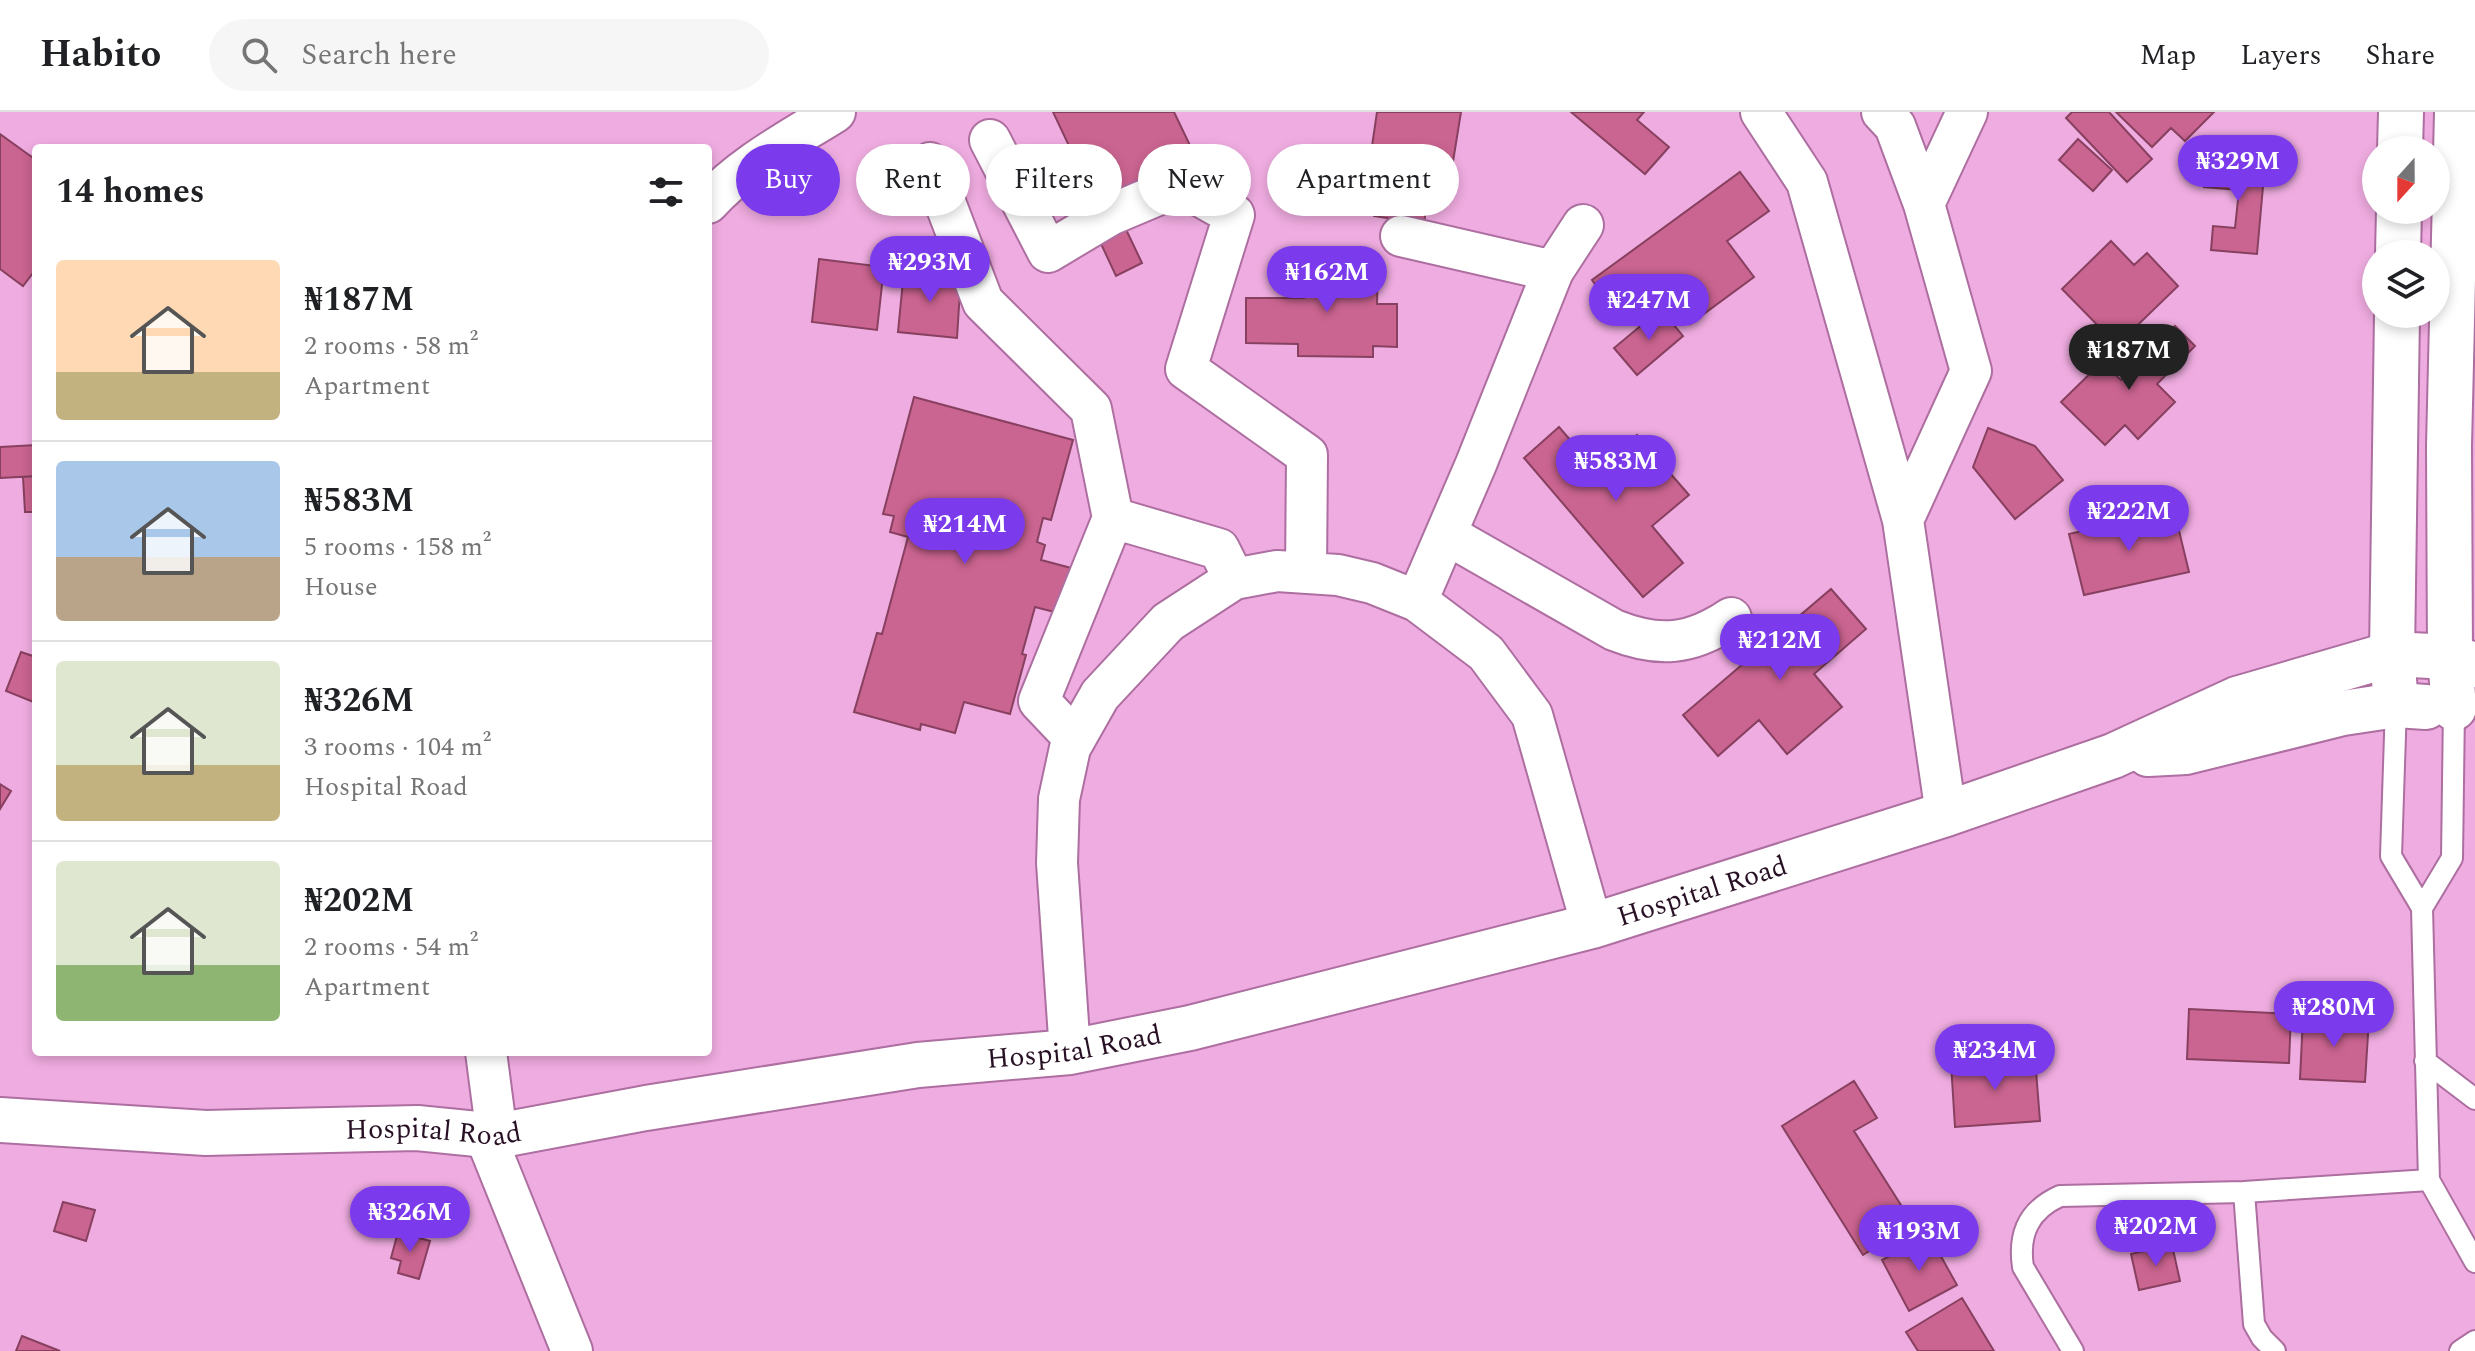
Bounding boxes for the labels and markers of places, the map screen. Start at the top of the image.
pin: ₦329M [2182,135,2294,203]
pin: ₦293M [874,236,986,304]
pin: ₦162M [1271,246,1383,314]
pin: ₦247M [1593,274,1705,342]
pin: ₦187M [2073,324,2185,392]
pin: ₦583M [1560,435,1672,503]
pin: ₦222M [2073,485,2185,553]
pin: ₦214M [909,498,1021,566]
pin: ₦212M [1724,614,1836,682]
pin: ₦280M [2278,981,2390,1049]
pin: ₦234M [1939,1024,2051,1092]
pin: ₦326M [354,1186,466,1254]
pin: ₦202M [2100,1200,2212,1268]
pin: ₦193M [1863,1205,1975,1273]

